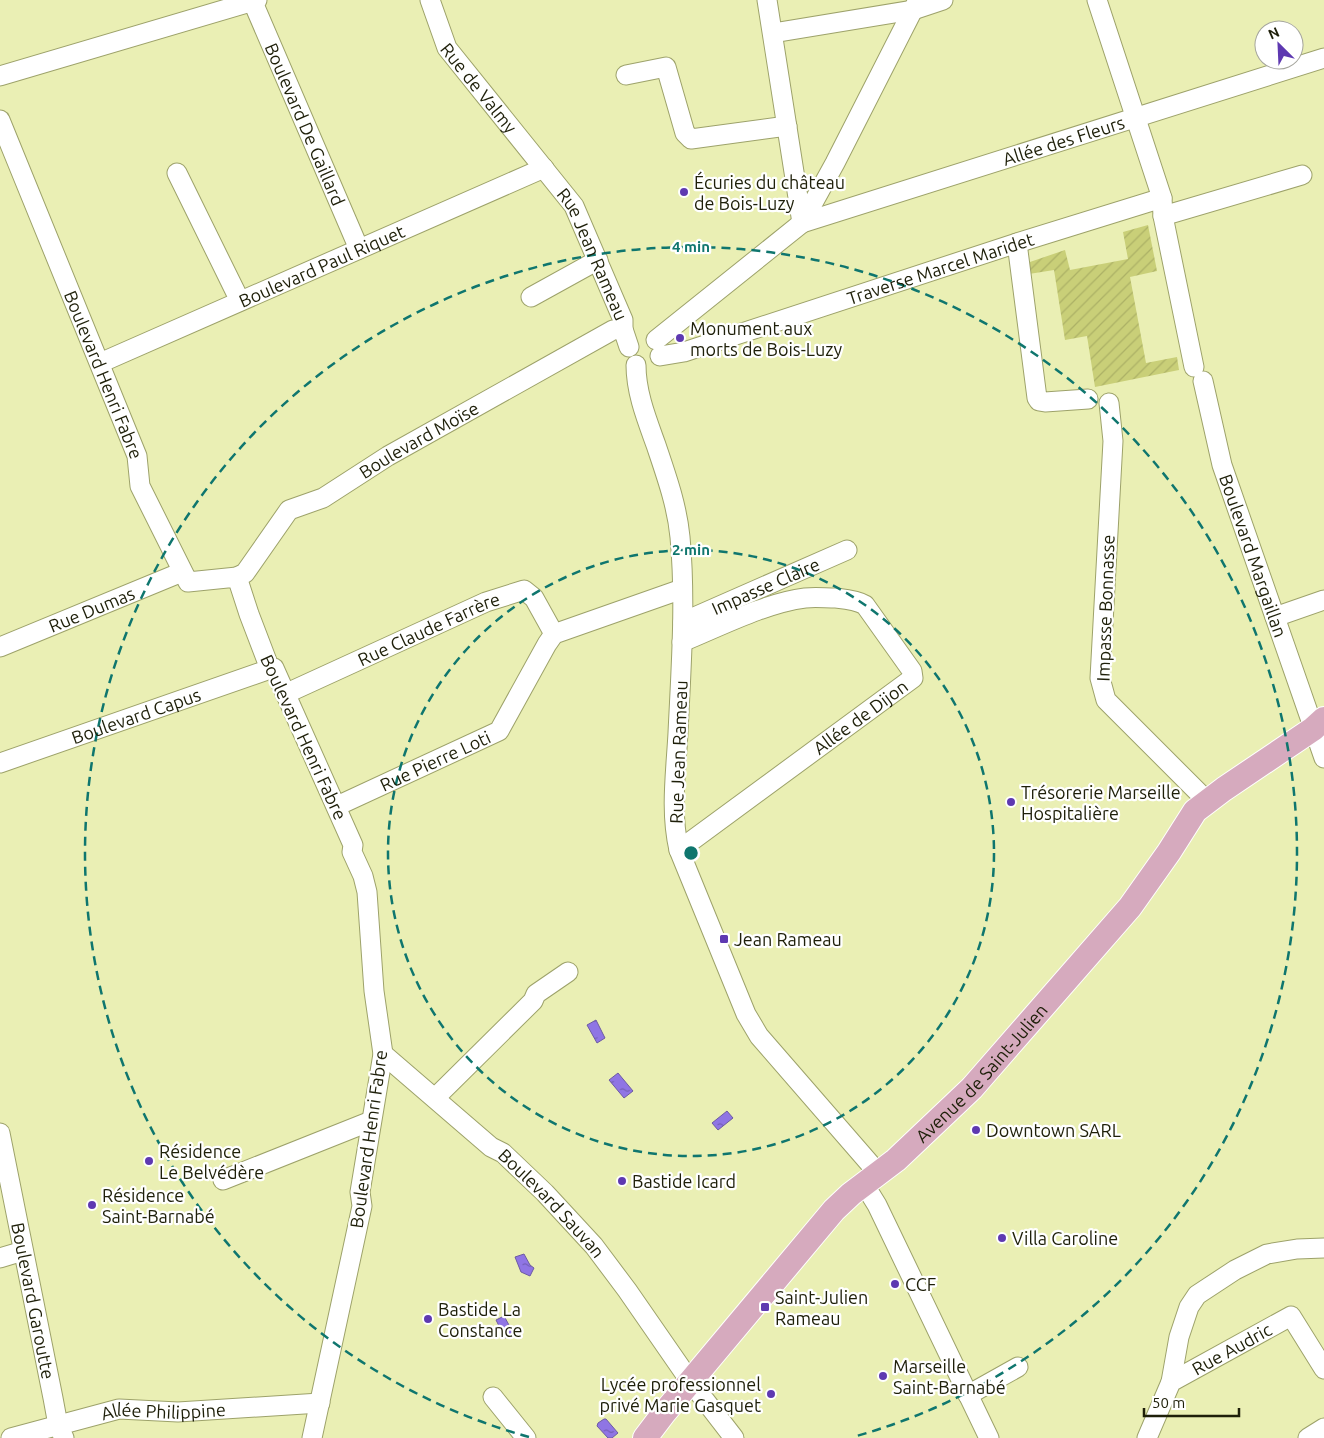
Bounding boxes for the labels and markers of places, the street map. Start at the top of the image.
place label: Écuries du château de Bois-Luzy [694,171,845,213]
marker: Écuries du château de Bois-Luzy [678,186,690,198]
place label: Monument aux morts de Bois-Luzy [690,318,843,359]
marker: Monument aux morts de Bois-Luzy [674,332,686,344]
place label: Trésorerie Marseille Hospitalière [1021,782,1181,823]
marker: Trésorerie Marseille Hospitalière [1005,796,1017,808]
centre of rings [682,844,700,862]
place label: Jean Rameau [734,929,842,949]
marker: Jean Rameau [718,933,730,945]
place label: Downtown SARL [986,1120,1121,1140]
marker: Downtown SARL [970,1124,982,1136]
place label: Résidence Le Belvédère [159,1141,264,1182]
marker: Résidence Le Belvédère [143,1155,155,1167]
place label: Bastide Icard [632,1171,736,1191]
marker: Bastide Icard [616,1175,628,1187]
place label: Résidence Saint-Barnabé [102,1185,215,1226]
marker: Résidence Saint-Barnabé [86,1199,98,1211]
place label: Villa Caroline [1012,1228,1118,1248]
marker: Villa Caroline [996,1232,1008,1244]
place label: CCF [905,1274,936,1294]
marker: CCF [889,1278,901,1290]
place label: Saint-Julien Rameau [775,1287,868,1328]
place label: Bastide La Constance [438,1299,522,1340]
marker: Saint-Julien Rameau [759,1301,771,1313]
marker: Bastide La Constance [422,1313,434,1325]
place label: Marseille Saint-Barnabé [893,1356,1006,1397]
marker: Marseille Saint-Barnabé [877,1370,889,1382]
place label: Lycée professionnel privé Marie Gasquet [600,1374,761,1415]
marker: Lycée professionnel privé Marie Gasquet [765,1388,777,1400]

